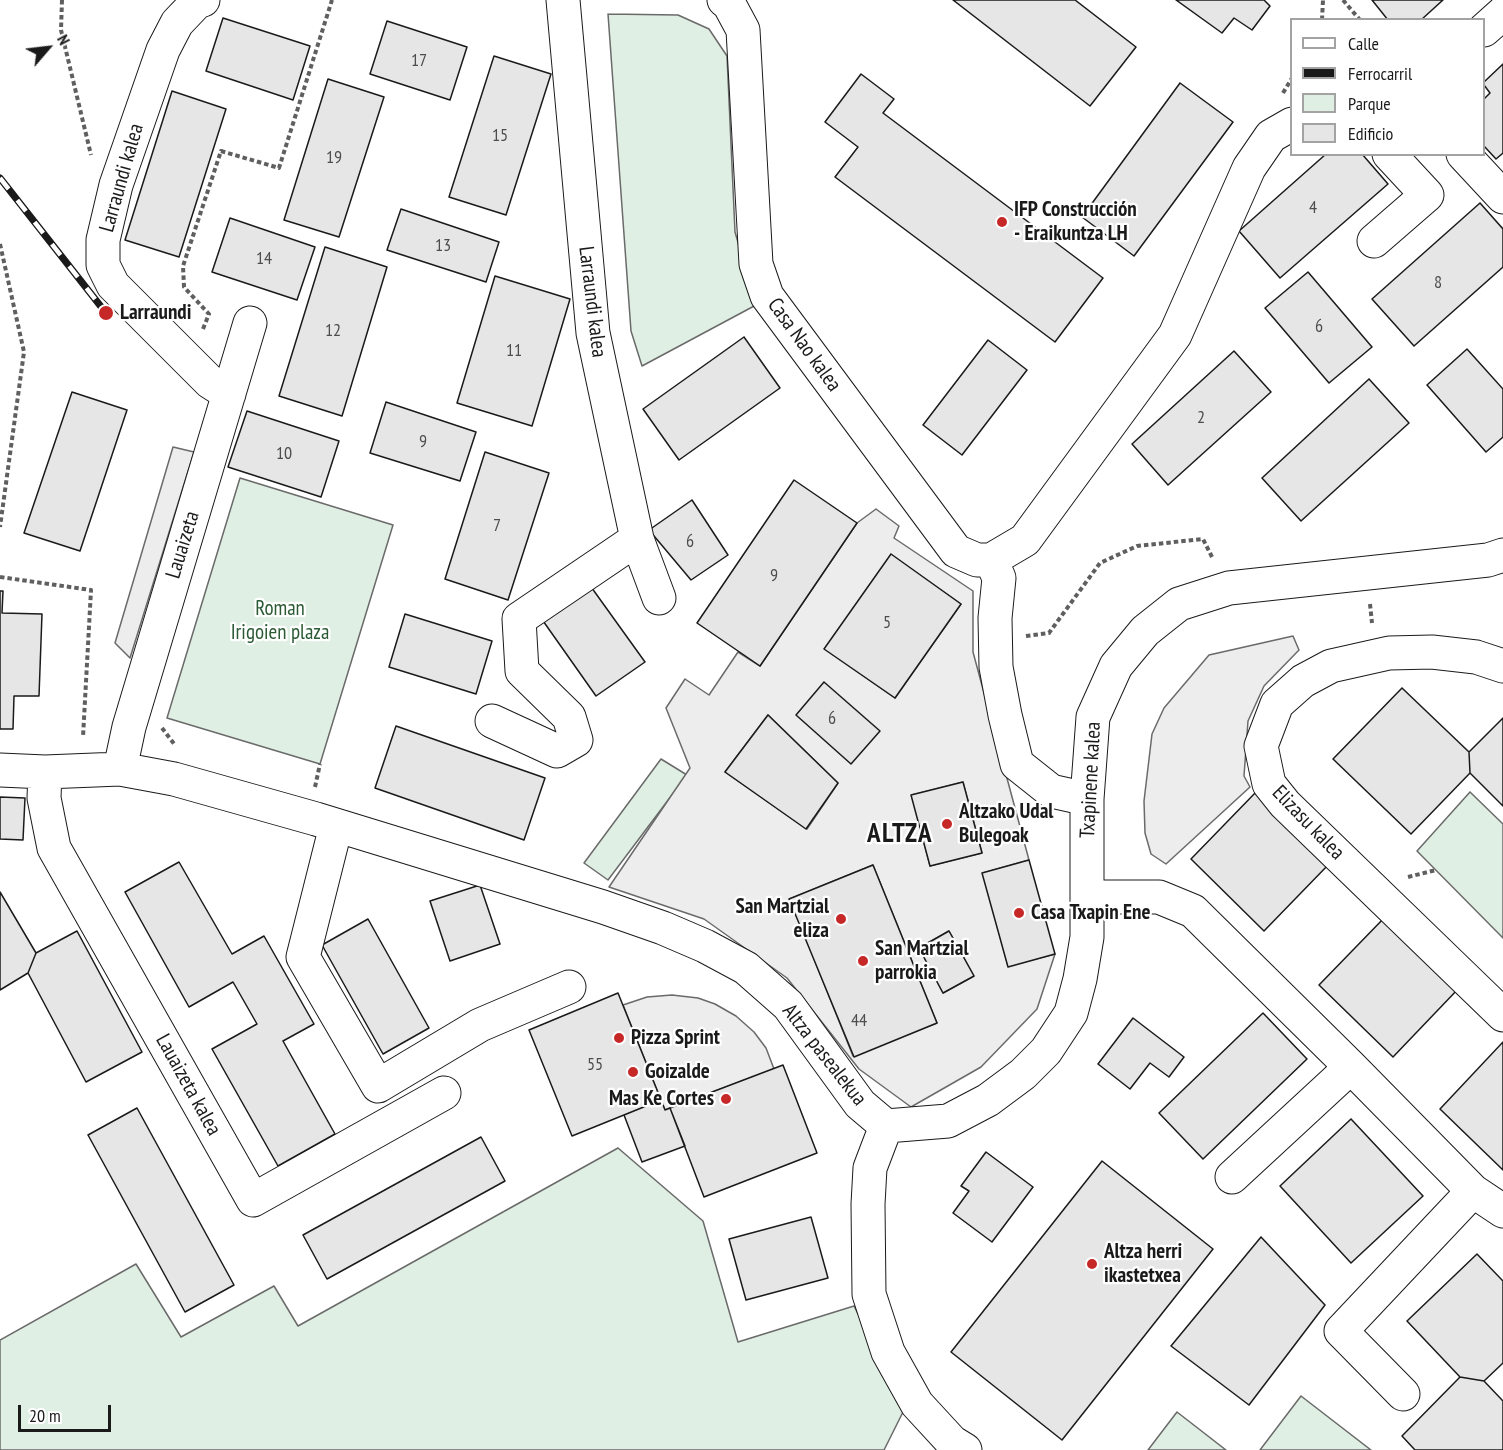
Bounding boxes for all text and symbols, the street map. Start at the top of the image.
north arrow [18,18,78,78]
legend [1290,18,1485,156]
text: N [53,31,75,48]
text: Calle [1348,32,1379,55]
house number: 17 [411,50,427,72]
text: Ferrocarril [1348,62,1412,85]
text: Parque [1348,92,1391,115]
street label: Larraundi kalea [94,121,150,235]
text: Edificio [1348,122,1393,145]
house number: 15 [492,125,508,147]
house number: 19 [326,147,342,169]
place label: IFP Construcción - Eraikuntza LH [1014,197,1137,247]
house number: 4 [1309,197,1317,219]
marker: IFP Construcción - Eraikuntza LH [995,215,1009,229]
house number: 13 [435,235,451,257]
street label: Larraundi kalea [573,245,611,359]
house number: 14 [256,248,272,270]
house number: 8 [1434,272,1442,294]
street label: Casa Nao kalea [762,293,846,397]
place label: Larraundi [120,300,191,326]
marker: Larraundi [97,304,115,322]
house number: 6 [1315,316,1323,338]
house number: 12 [325,320,341,342]
house number: 11 [506,340,522,362]
house number: 2 [1197,407,1205,429]
house number: 9 [419,431,427,453]
house number: 10 [276,443,292,465]
street label: Lauaizeta [161,508,205,582]
house number: 7 [493,515,501,537]
house number: 6 [686,531,694,553]
house number: 9 [770,565,778,587]
park label: Roman Irigoien plaza [231,596,329,646]
house number: 5 [883,612,891,634]
house number: 6 [828,708,836,730]
street label: Txapinene kalea [1075,721,1107,839]
street label: Elizasu kalea [1266,781,1350,865]
place label: Altzako Udal Bulegoak [959,799,1053,849]
marker: Altzako Udal Bulegoak [940,817,954,831]
district label: ALTZA [867,818,933,850]
place label: San Martzial eliza [735,894,829,944]
place label: Casa Txapin Ene [1031,900,1150,926]
marker: Casa Txapin Ene [1012,906,1026,920]
marker: San Martzial eliza [834,912,848,926]
place label: San Martzial parrokia [875,936,969,986]
marker: San Martzial parrokia [856,954,870,968]
street label: Altza pasealekua [777,999,871,1111]
house number: 44 [851,1010,867,1032]
place label: Pizza Sprint [631,1025,720,1051]
street label: Lauaizeta kalea [150,1030,226,1140]
marker: Pizza Sprint [612,1031,626,1045]
house number: 55 [587,1054,603,1076]
place label: Goizalde [645,1059,710,1085]
marker: Goizalde [626,1065,640,1079]
place label: Mas Ke Cortes [609,1086,714,1112]
marker: Mas Ke Cortes [719,1092,733,1106]
place label: Altza herri ikastetxea [1104,1239,1182,1289]
marker: Altza herri ikastetxea [1085,1257,1099,1271]
scale bar [21,1393,114,1431]
text: 20 m [29,1404,61,1427]

